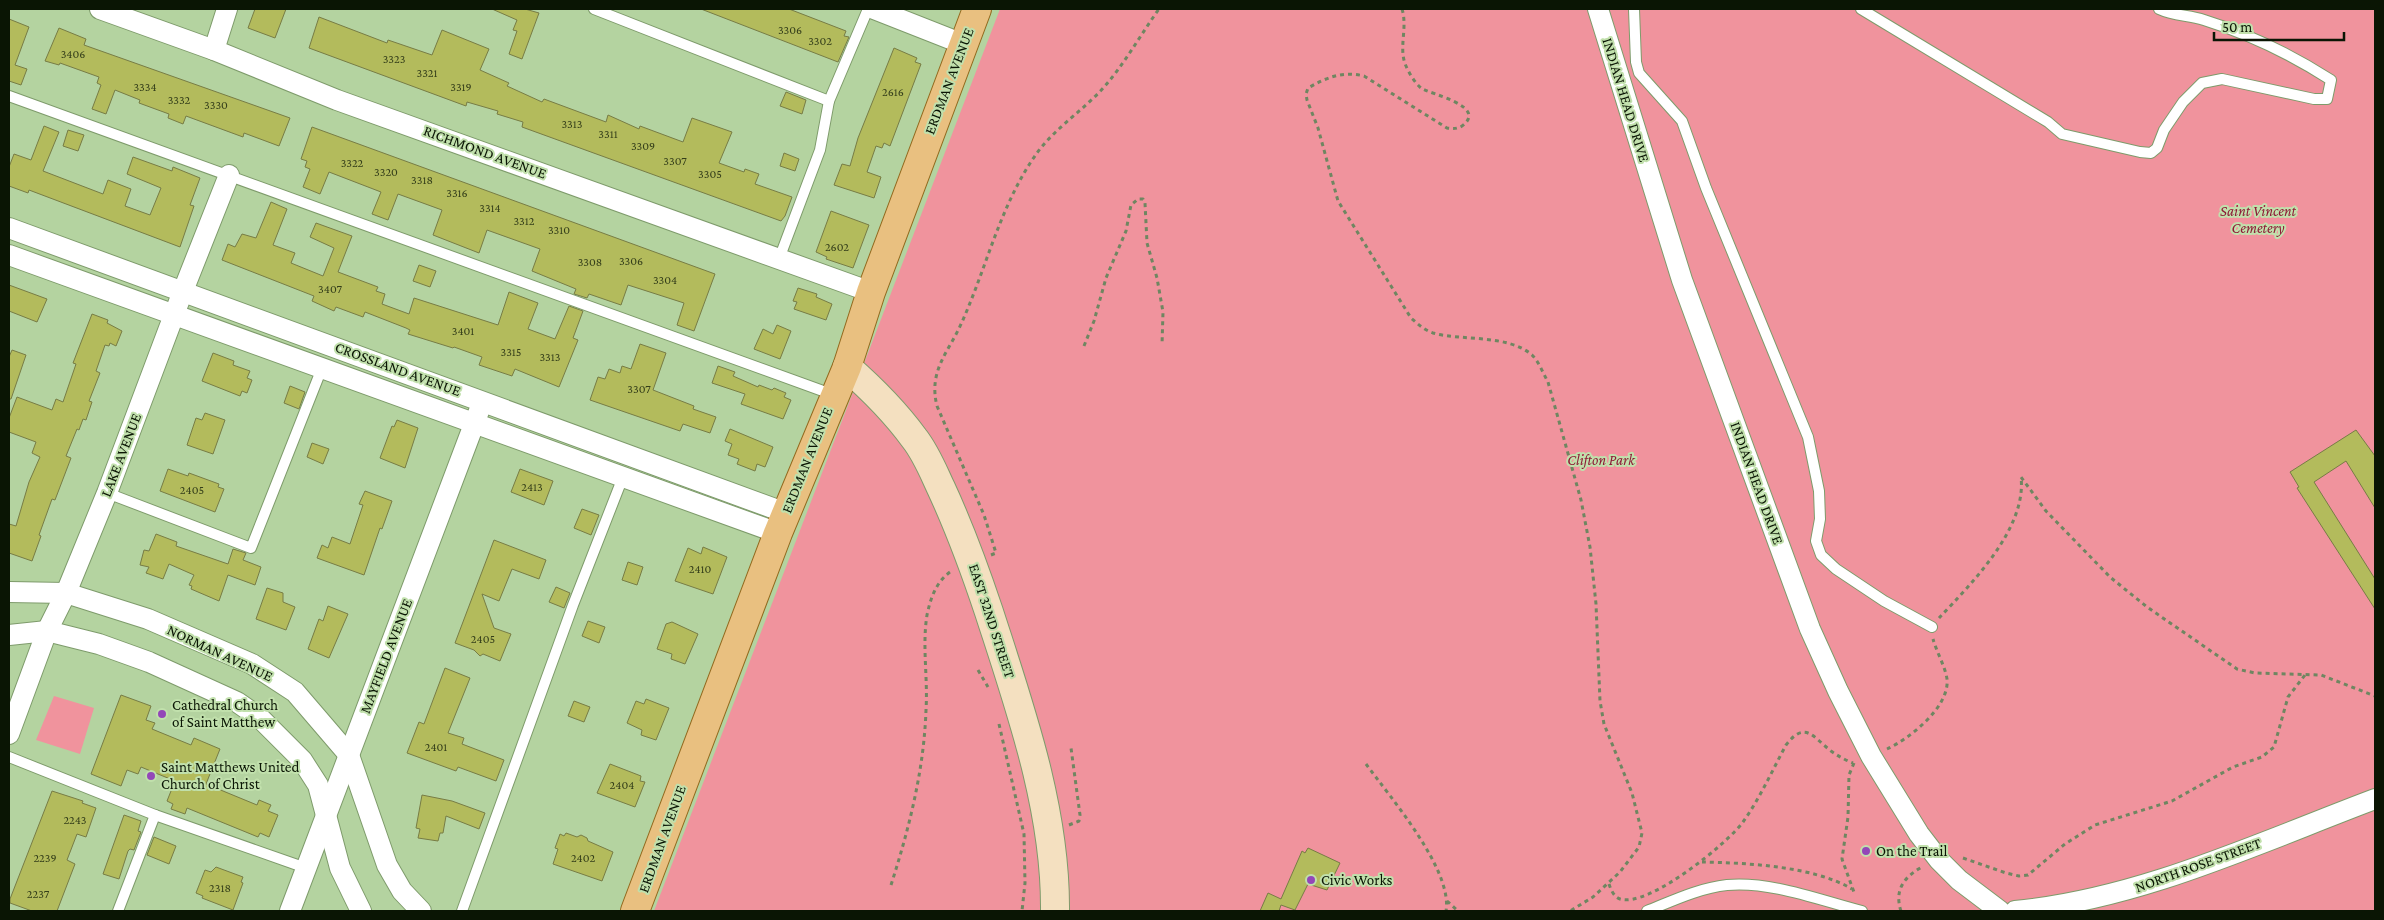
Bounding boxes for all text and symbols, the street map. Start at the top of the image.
scale bar [2214,10,2344,42]
text: 50 m [2222,19,2252,35]
house number: 3306 [778,23,802,37]
street label: ERDMAN AVENUE [921,25,977,137]
house number: 3302 [808,34,832,48]
street label: INDIAN HEAD DRIVE [1599,36,1653,164]
house number: 3406 [61,47,85,61]
house number: 3323 [383,52,406,66]
house number: 3321 [417,66,438,80]
house number: 3334 [133,80,157,94]
house number: 3319 [450,80,472,94]
house number: 2616 [882,85,904,99]
house number: 3332 [168,93,191,107]
house number: 3330 [204,98,228,112]
house number: 3313 [561,117,583,131]
street label: RICHMOND AVENUE [421,122,549,182]
house number: 3311 [598,127,618,141]
house number: 3309 [631,139,655,153]
house number: 3307 [663,154,687,168]
house number: 3322 [341,156,364,170]
house number: 3320 [374,165,398,179]
house number: 3305 [698,167,722,181]
house number: 3318 [411,173,433,187]
house number: 3316 [446,186,468,200]
house number: 3314 [479,201,501,215]
park label: Saint Vincent Cemetery [2220,203,2297,237]
house number: 3312 [513,214,535,228]
house number: 3310 [548,223,570,237]
house number: 2602 [825,240,849,254]
house number: 3306 [619,254,643,268]
house number: 3308 [578,255,602,269]
house number: 3304 [653,273,677,287]
house number: 3407 [318,282,342,296]
house number: 3401 [452,324,474,338]
street label: CROSSLAND AVENUE [333,339,463,399]
house number: 3315 [501,345,521,359]
house number: 3313 [539,350,561,364]
house number: 3307 [627,382,651,396]
street label: ERDMAN AVENUE [778,405,836,515]
street label: LAKE AVENUE [98,411,144,499]
street label: INDIAN HEAD DRIVE [1727,420,1787,546]
park label: Clifton Park [1567,452,1636,469]
house number: 2413 [521,480,543,494]
house number: 2405 [180,483,204,497]
house number: 2410 [689,562,712,576]
street label: EAST 32ND STREET [966,562,1018,680]
street label: MAYFIELD AVENUE [357,596,415,716]
street label: NORMAN AVENUE [165,622,275,684]
house number: 2405 [471,632,495,646]
place label: Cathedral Church of Saint Matthew [172,697,278,730]
marker: Cathedral Church of Saint Matthew [156,708,168,720]
house number: 2401 [425,740,447,754]
place label: Saint Matthews United Church of Christ [161,759,299,792]
marker: Saint Matthews United Church of Christ [145,770,157,782]
house number: 2404 [610,778,634,792]
street label: ERDMAN AVENUE [635,783,689,895]
house number: 2243 [63,813,87,827]
street label: NORTH ROSE STREET [2133,835,2263,895]
place label: On the Trail [1876,843,1947,859]
marker: On the Trail [1860,845,1872,857]
house number: 2239 [33,851,57,865]
house number: 2402 [571,851,595,865]
place label: Civic Works [1321,872,1393,888]
marker: Civic Works [1305,874,1317,886]
house number: 2318 [209,881,231,895]
house number: 2237 [27,887,50,901]

